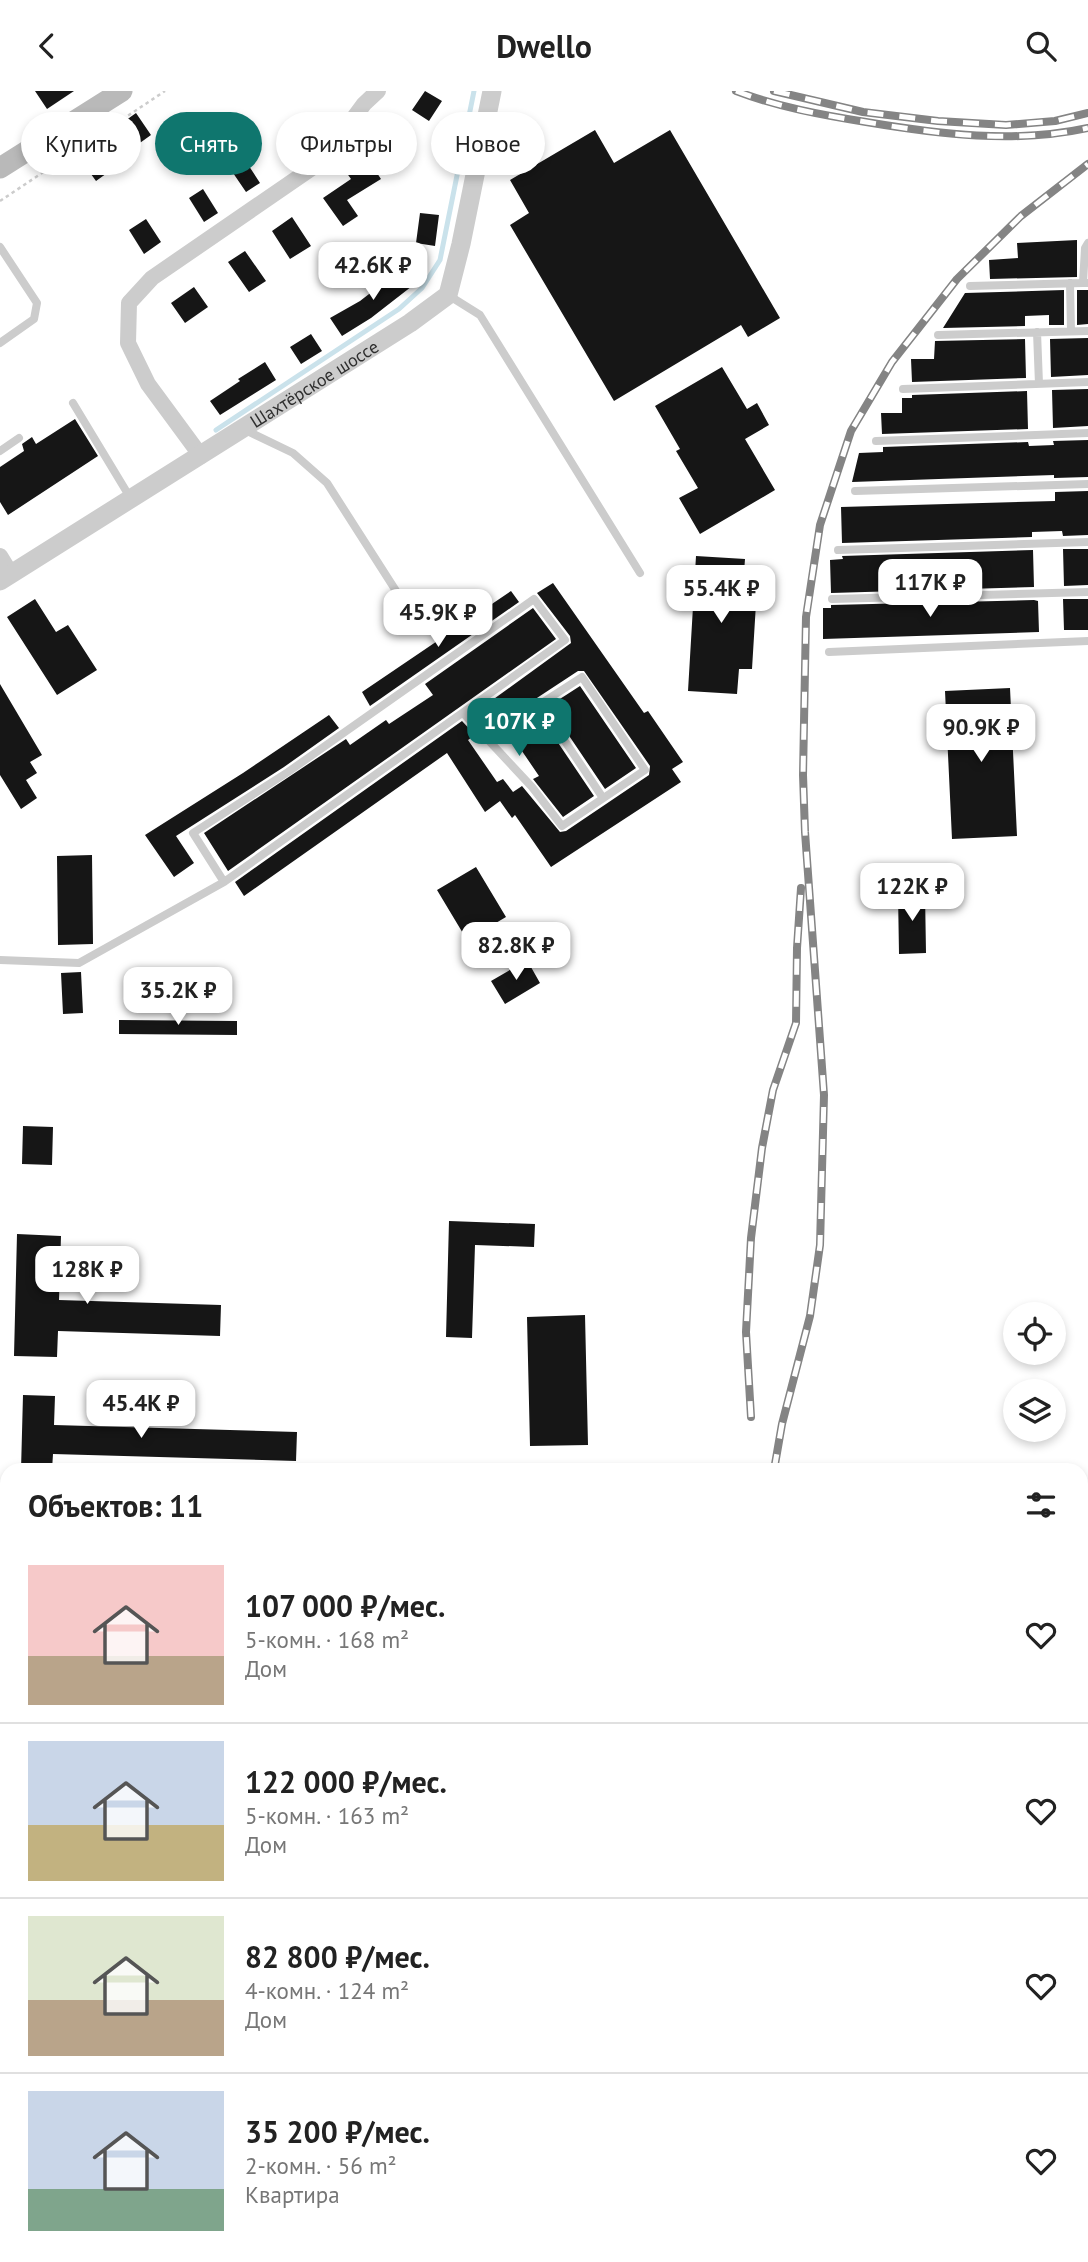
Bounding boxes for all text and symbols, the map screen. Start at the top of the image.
text: Dwello [496,25,592,67]
icon: back [28,27,66,65]
icon: search [1022,27,1060,65]
chip: Купить [21,112,141,175]
chip: Снять [155,112,262,175]
chip: Фильтры [276,112,417,175]
chip: Новое [431,112,545,175]
pin: 42.6K ₽ [308,243,438,302]
text: 42.6K ₽ [334,250,412,279]
street label: Шахтёрское шоссе [245,334,383,432]
pin: 117K ₽ [873,559,987,619]
pin: 55.4K ₽ [656,566,786,625]
text: 117K ₽ [894,567,966,596]
text: 55.4K ₽ [682,573,760,602]
pin: 45.9K ₽ [373,589,503,649]
text: 45.9K ₽ [399,597,477,626]
pin: 107K ₽ [462,699,576,758]
pin: 90.9K ₽ [916,705,1046,764]
text: 107K ₽ [483,706,555,735]
text: 90.9K ₽ [942,712,1020,741]
pin: 122K ₽ [855,863,969,923]
text: 122K ₽ [876,871,948,900]
pin: 82.8K ₽ [451,923,581,982]
text: 82.8K ₽ [477,930,555,959]
pin: 35.2K ₽ [113,967,243,1027]
text: 35.2K ₽ [139,975,217,1004]
pin: 128K ₽ [30,1247,144,1306]
text: 128K ₽ [51,1254,123,1283]
map controls [1003,1302,1066,1442]
button: locate [1003,1302,1066,1365]
button: layers [1003,1379,1066,1442]
pin: 45.4K ₽ [76,1381,206,1440]
text: 45.4K ₽ [102,1388,180,1417]
text: Объектов: 11 [28,1486,203,1525]
icon: filters [1022,1486,1060,1524]
text: 107 000 ₽/мес. [245,1586,445,1625]
icon: home [84,1593,168,1677]
icon: heart [1022,1616,1060,1654]
text: 5-комн. · 168 m² [245,1625,409,1654]
text: Дом [245,1654,287,1683]
text: 122 000 ₽/мес. [245,1762,447,1801]
icon: home [84,1769,168,1853]
icon: heart [1022,1792,1060,1830]
text: 5-комн. · 163 m² [245,1801,409,1830]
text: Дом [245,1830,287,1859]
text: 82 800 ₽/мес. [245,1937,430,1976]
icon: home [84,1944,168,2028]
icon: heart [1022,1967,1060,2005]
text: 4-комн. · 124 m² [245,1976,409,2005]
text: Дом [245,2005,287,2034]
text: 35 200 ₽/мес. [245,2112,430,2151]
icon: home [84,2119,168,2203]
icon: heart [1022,2142,1060,2180]
text: 2-комн. · 56 m² [245,2151,397,2180]
text: Квартира [245,2180,340,2209]

